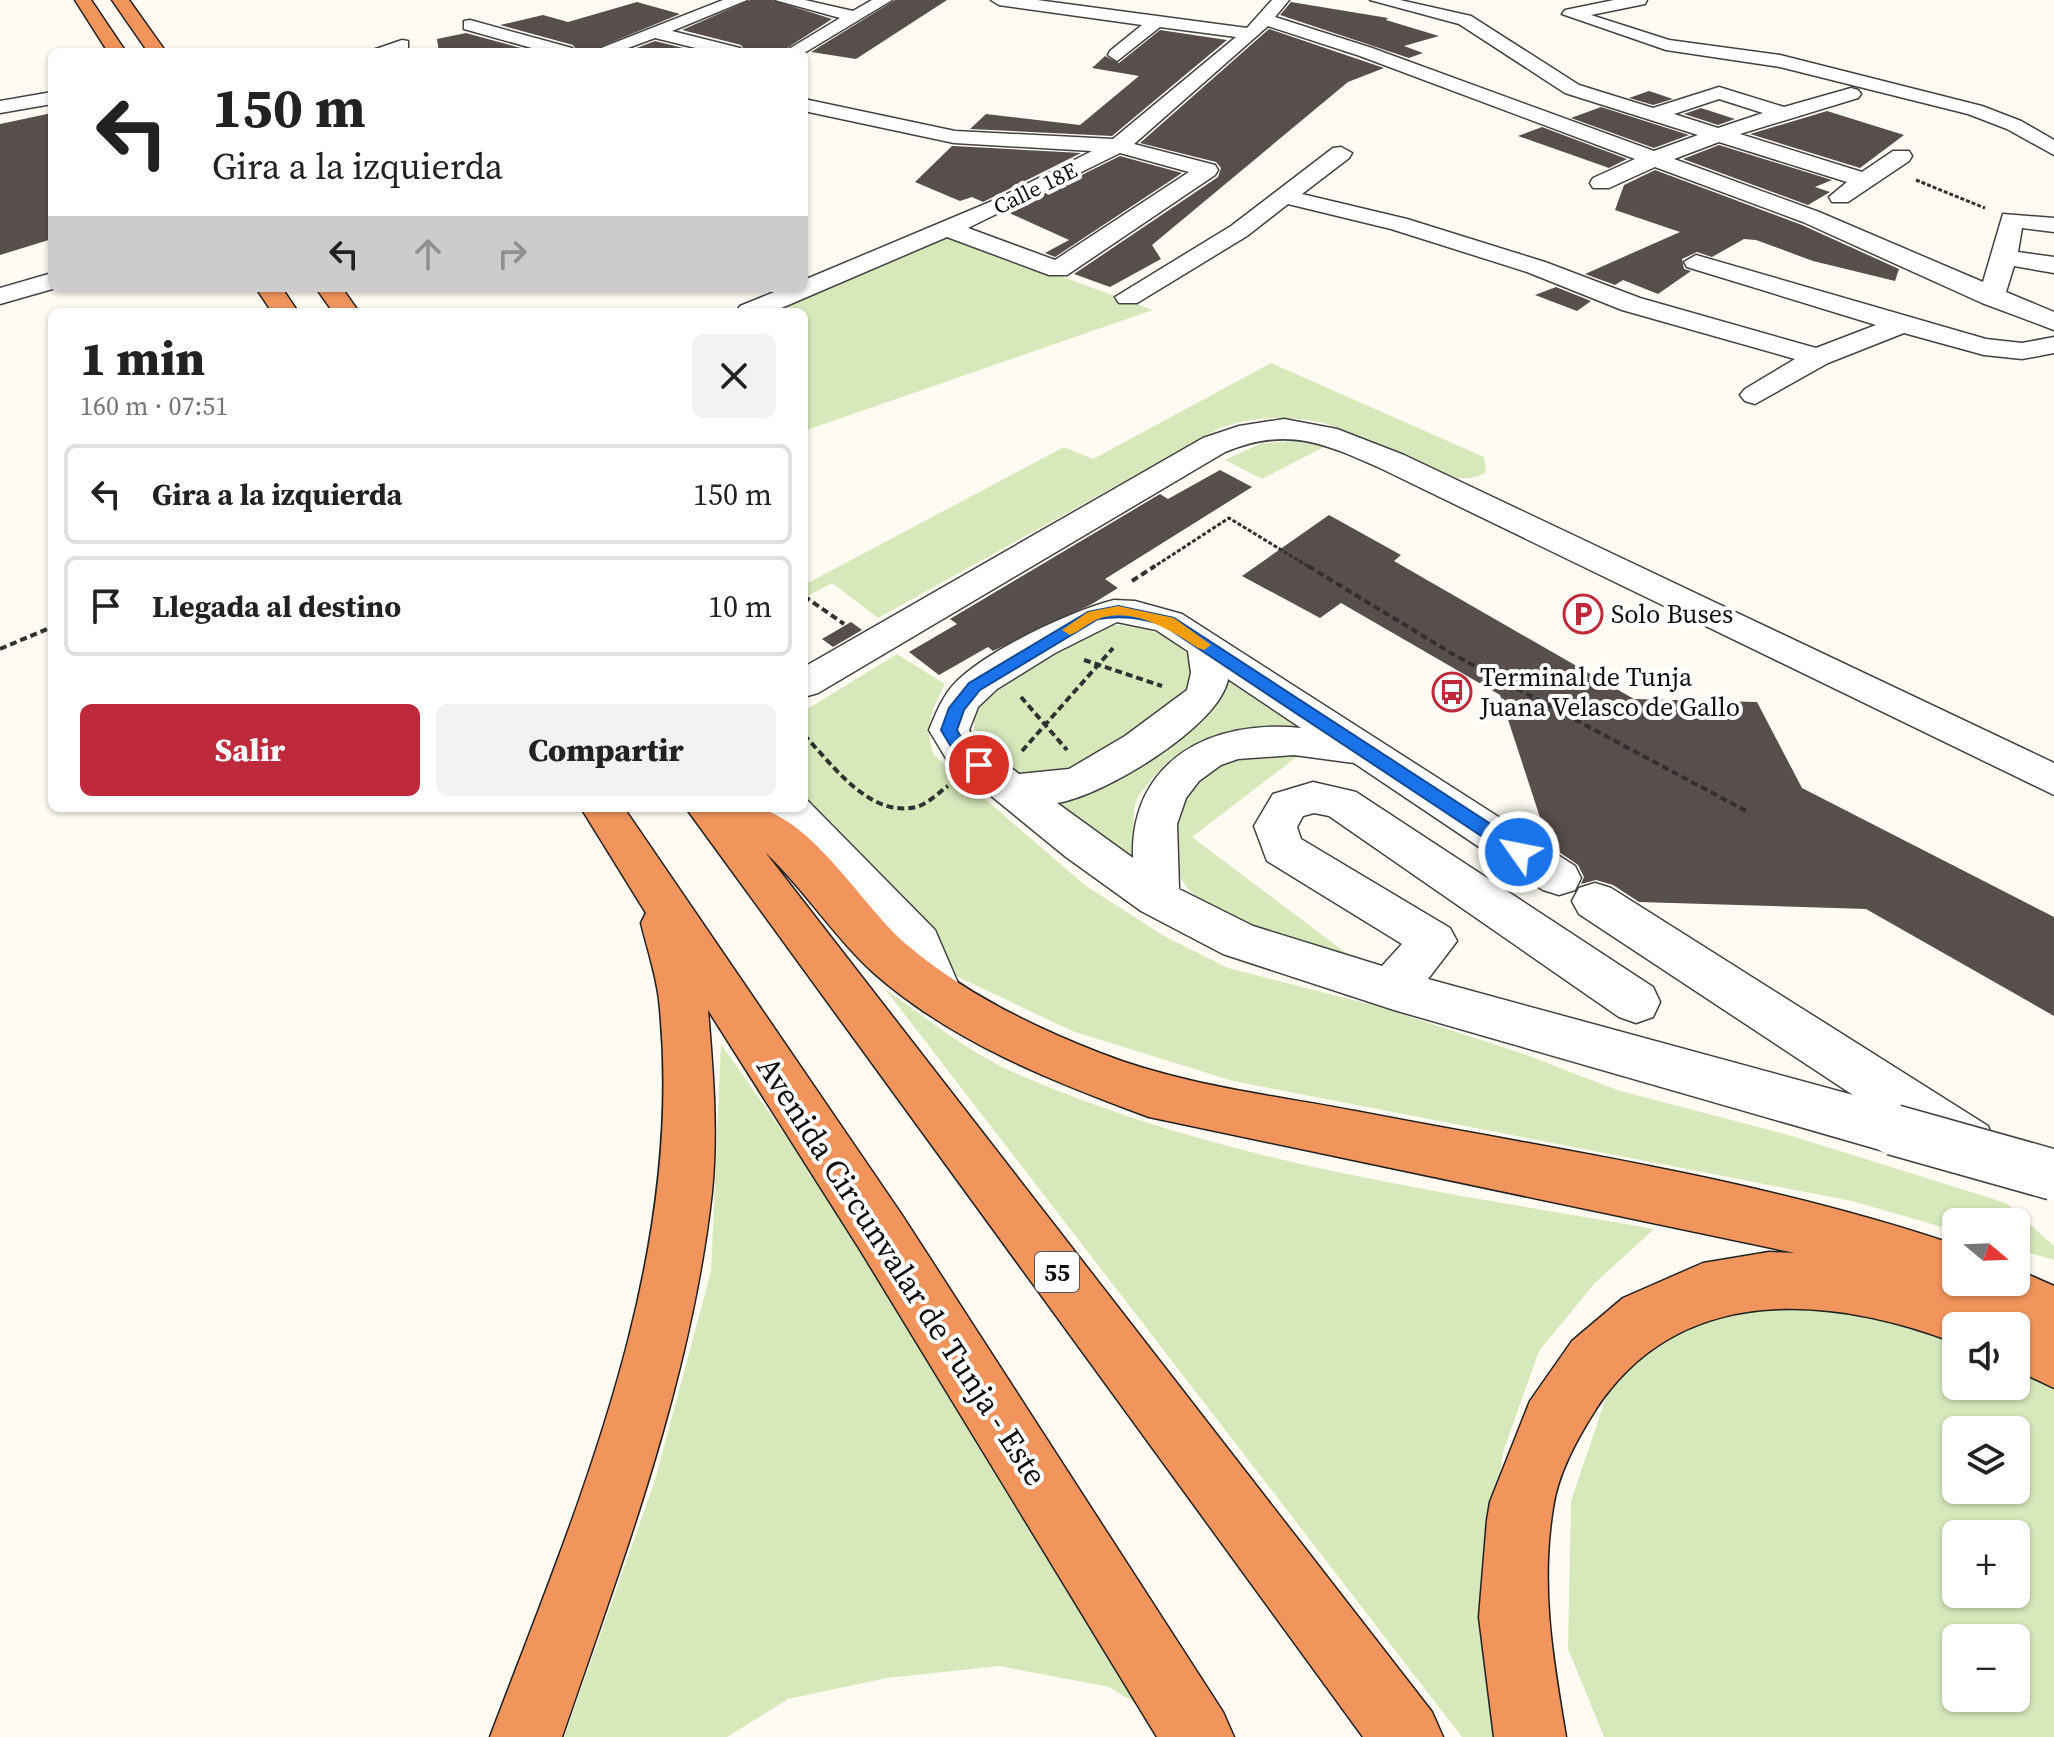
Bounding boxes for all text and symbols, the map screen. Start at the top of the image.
text: 150 m [212,69,366,146]
icon: left [80,80,184,184]
text: Gira a la izquierda [212,142,503,191]
street label: Calle 18E [988,155,1082,221]
icon: left [322,232,366,276]
icon: ahead [406,232,450,276]
icon: right [490,232,534,276]
text: 1 min [80,325,205,391]
button: close [692,334,776,418]
text: 160 m · 07:51 [80,388,228,424]
icon: left [84,472,128,516]
text: Gira a la izquierda [152,474,402,515]
text: 150 m [693,474,772,515]
icon: arrive [84,584,128,628]
text: Llegada al destino [152,586,401,627]
text: 10 m [708,586,772,627]
parking icon: Solo Buses [1562,593,1604,635]
place label: Solo Buses [1611,596,1733,632]
place label: Terminal de Tunja Juana Velasco de Gallo [1479,659,1740,725]
bus stop icon: Terminal de Tunja Juana Velasco de Gallo [1431,671,1473,713]
button: Salir [80,704,420,796]
button: Compartir [436,704,776,796]
pin [945,731,1013,799]
icon: arrive [957,743,1001,787]
position arrow [1477,810,1561,894]
street label: Avenida Circunvalar de Tunja - Este [746,1048,1058,1494]
north arrow [1942,1208,2030,1296]
map controls [1942,1208,2030,1712]
road number: 55 [1035,1252,1079,1292]
button: sound [1942,1312,2030,1400]
button: layers [1942,1416,2030,1504]
button: + [1942,1520,2030,1608]
button: − [1942,1624,2030,1712]

